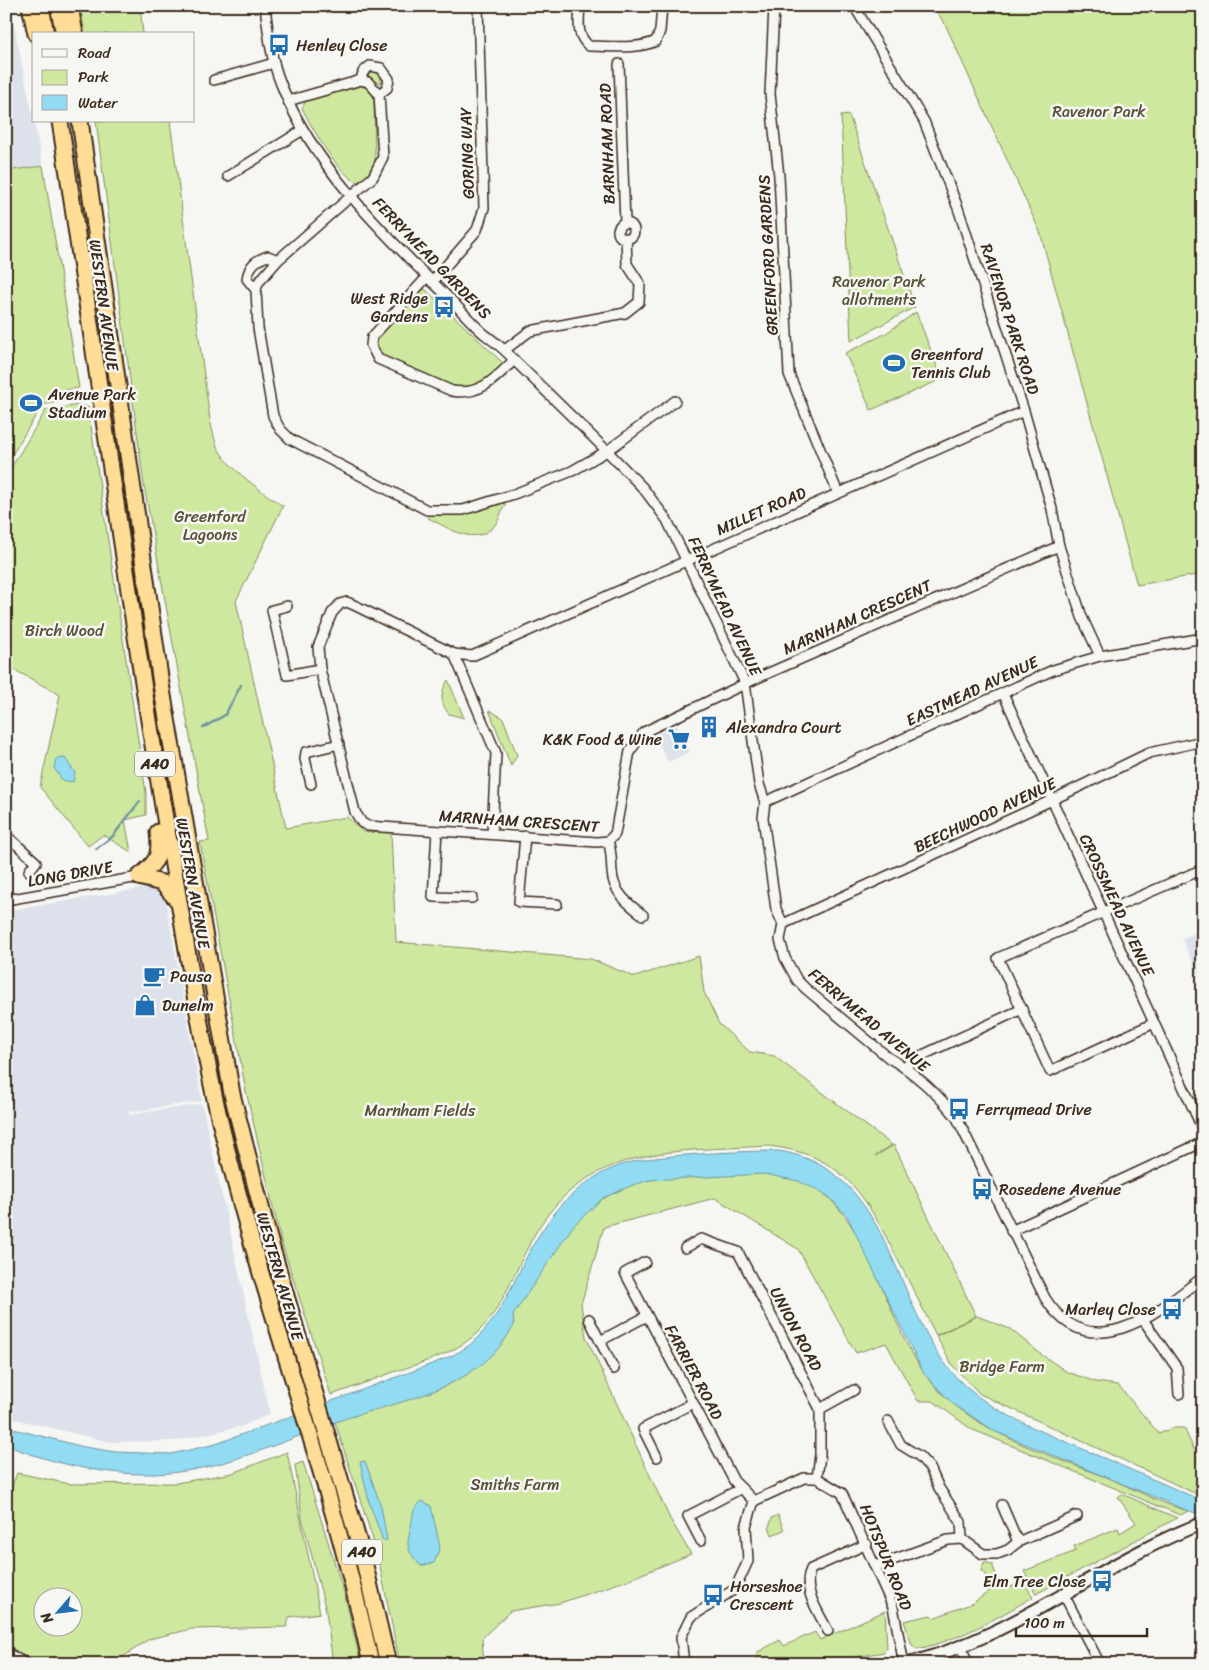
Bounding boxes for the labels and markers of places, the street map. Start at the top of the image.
place label: Henley Close [296,31,387,60]
bus stop icon: Henley Close [266,32,292,58]
place label: West Ridge Gardens [351,284,429,331]
bus stop icon: West Ridge Gardens [431,294,457,320]
place label: Greenford Tennis Club [911,340,991,387]
sports icon: Greenford Tennis Club [881,350,907,376]
place label: Avenue Park Stadium [47,380,137,427]
sports icon: Avenue Park Stadium [18,390,44,416]
place label: Alexandra Court [725,713,842,742]
building icon: Alexandra Court [696,714,722,740]
place label: K&K Food & Wine [543,725,662,754]
supermarket icon: K&K Food & Wine [666,726,692,752]
place label: Pausa [170,962,212,991]
cafe icon: Pausa [141,963,167,989]
place label: Dunelm [162,991,214,1020]
shop icon: Dunelm [132,992,158,1018]
place label: Ferrymead Drive [976,1095,1092,1124]
bus stop icon: Ferrymead Drive [946,1096,972,1122]
place label: Rosedene Avenue [999,1175,1121,1204]
bus stop icon: Rosedene Avenue [969,1176,995,1202]
place label: Marley Close [1065,1295,1156,1324]
bus stop icon: Marley Close [1159,1296,1185,1322]
place label: Elm Tree Close [983,1567,1086,1596]
bus stop icon: Elm Tree Close [1089,1568,1115,1594]
place label: Horseshoe Crescent [730,1572,803,1619]
bus stop icon: Horseshoe Crescent [700,1582,726,1608]

